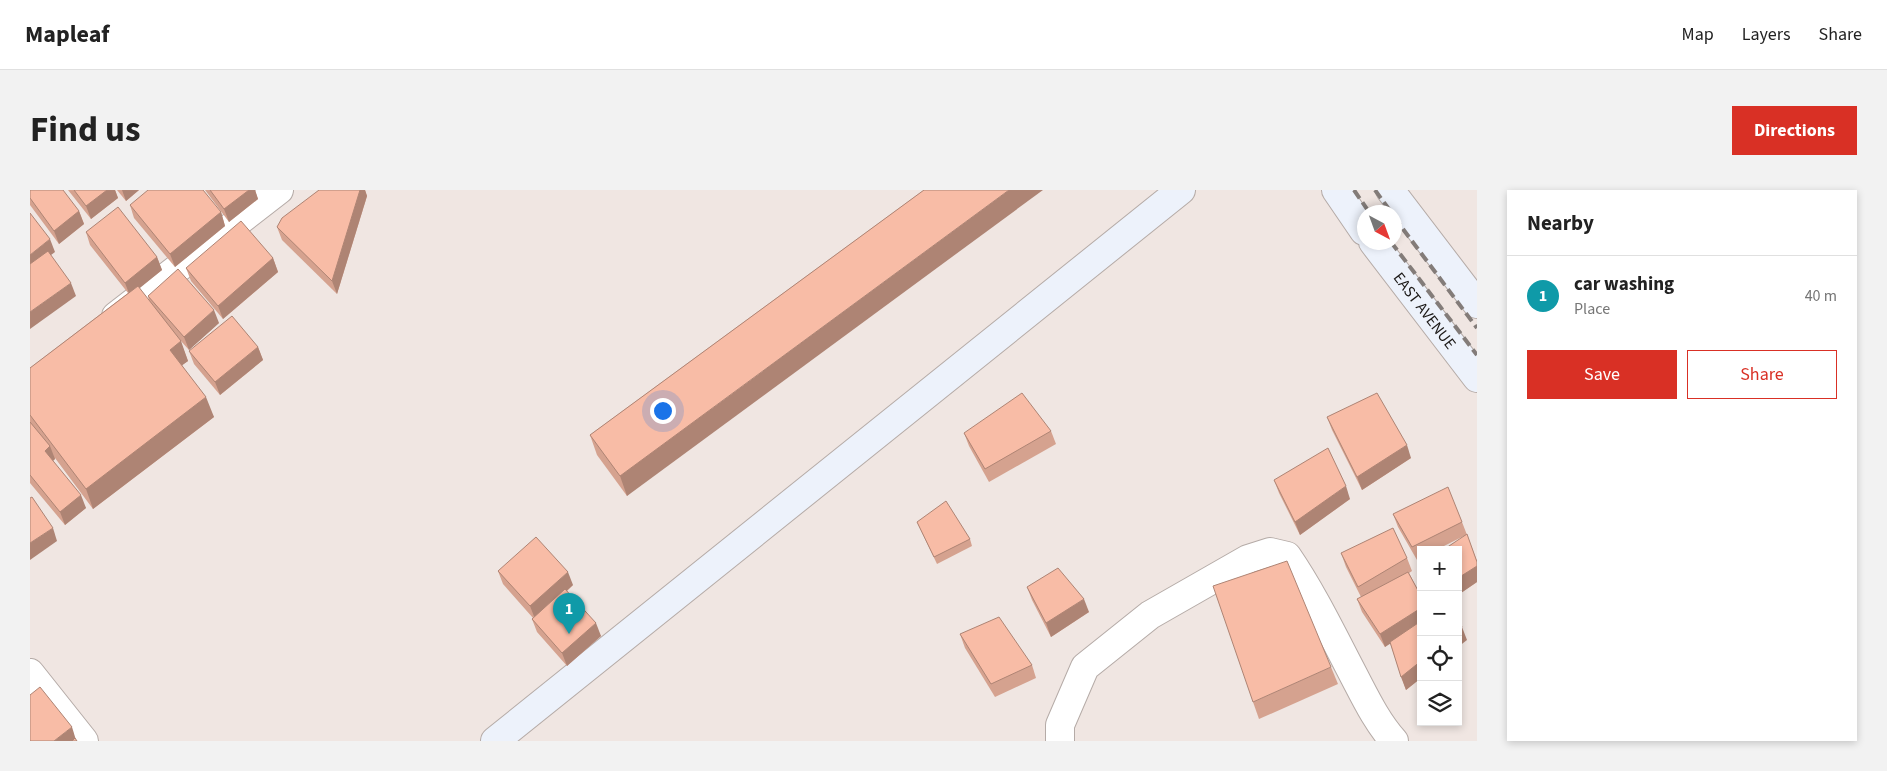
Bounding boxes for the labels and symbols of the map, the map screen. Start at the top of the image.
north arrow [1357,205,1402,250]
street label: EAST AVENUE [1388,268,1461,354]
your location [650,398,676,424]
pin: 1 [553,593,585,634]

